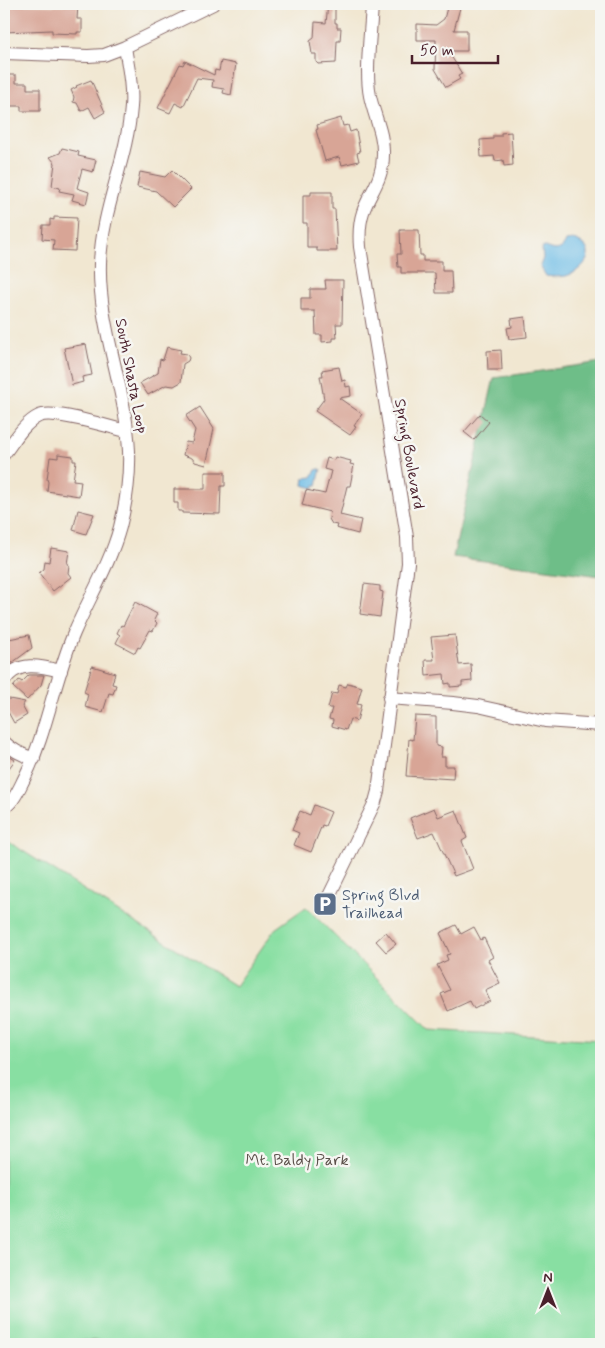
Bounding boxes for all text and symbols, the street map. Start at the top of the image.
scale bar [412,32,499,64]
text: 50 m [420,41,454,61]
street label: South Shasta Loop [110,317,152,435]
street label: Spring Boulevard [388,397,429,511]
place label: Spring Blvd Trailhead [342,885,420,924]
parking icon: Spring Blvd Trailhead [312,891,338,917]
park label: Mt. Baldy Park [245,1150,349,1171]
north arrow [522,1266,572,1316]
text: N [543,1269,553,1287]

